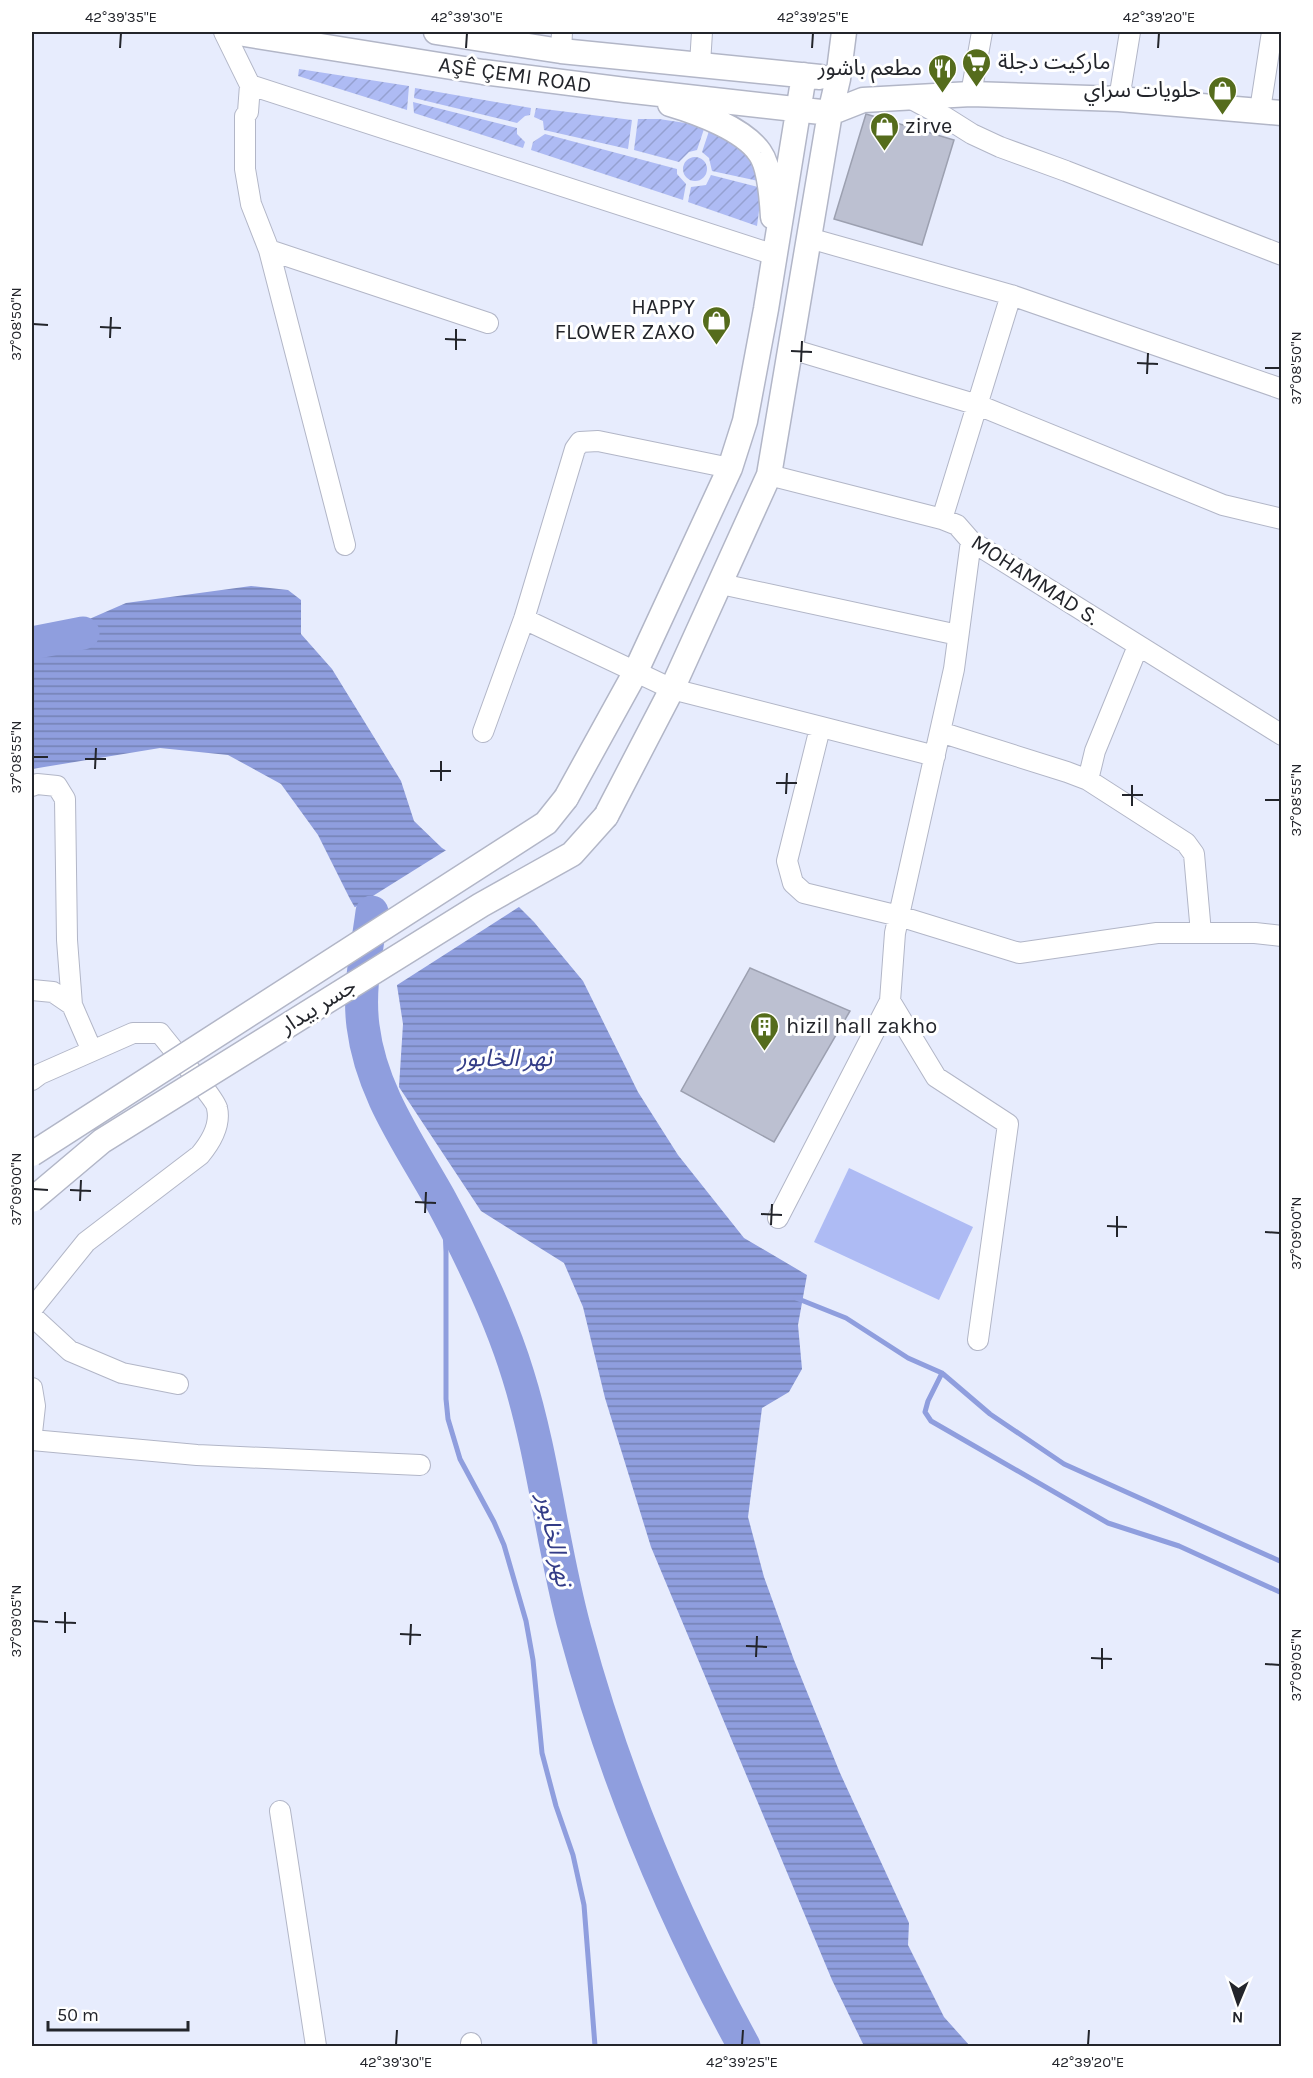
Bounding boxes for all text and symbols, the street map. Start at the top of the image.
text: 42°39'35"E [85,8,157,26]
text: 42°39'30"E [431,8,503,26]
text: 42°39'25"E [777,8,849,26]
text: 42°39'20"E [1123,8,1195,26]
supermarket icon: ماركيت دجلة [961,46,993,88]
place label: ماركيت دجلة [998,49,1110,75]
street label: AŞÊ ÇEMI ROAD [437,51,593,99]
restaurant icon: مطعم باشور [927,52,959,94]
place label: مطعم باشور [817,55,922,84]
shop icon: حلويات سراي [1206,74,1238,116]
place label: حلويات سراي [1084,77,1201,106]
shop icon: zirve [868,110,900,152]
place label: zirve [905,113,952,139]
text: 37°08'50"N [7,287,25,361]
place label: HAPPY FLOWER ZAXO [555,294,695,345]
shop icon: HAPPY FLOWER ZAXO [700,304,732,346]
text: 37°08'50"N [1287,331,1305,405]
street label: MOHAMMAD S. [966,529,1104,631]
text: 37°08'55"N [7,721,25,793]
text: 37°08'55"N [1287,764,1305,836]
street label: جسر بيدار [274,973,361,1040]
building icon: hizil hall zakho [749,1010,781,1052]
place label: hizil hall zakho [786,1013,937,1039]
water label: نهر الخابور [456,1044,554,1072]
text: 37°09'00"N [7,1152,25,1226]
text: 37°09'00"N [1287,1196,1305,1270]
water label: نهر الخابور [531,1489,579,1591]
text: 37°09'05"N [7,1585,25,1657]
text: 37°09'05"N [1287,1629,1305,1701]
north arrow [1208,1973,1268,2033]
scale bar [48,1994,188,2032]
text: 50 m [57,2004,99,2026]
text: N [1231,2008,1244,2027]
text: 42°39'30"E [360,2053,432,2071]
text: 42°39'25"E [706,2053,778,2071]
text: 42°39'20"E [1052,2053,1124,2071]

